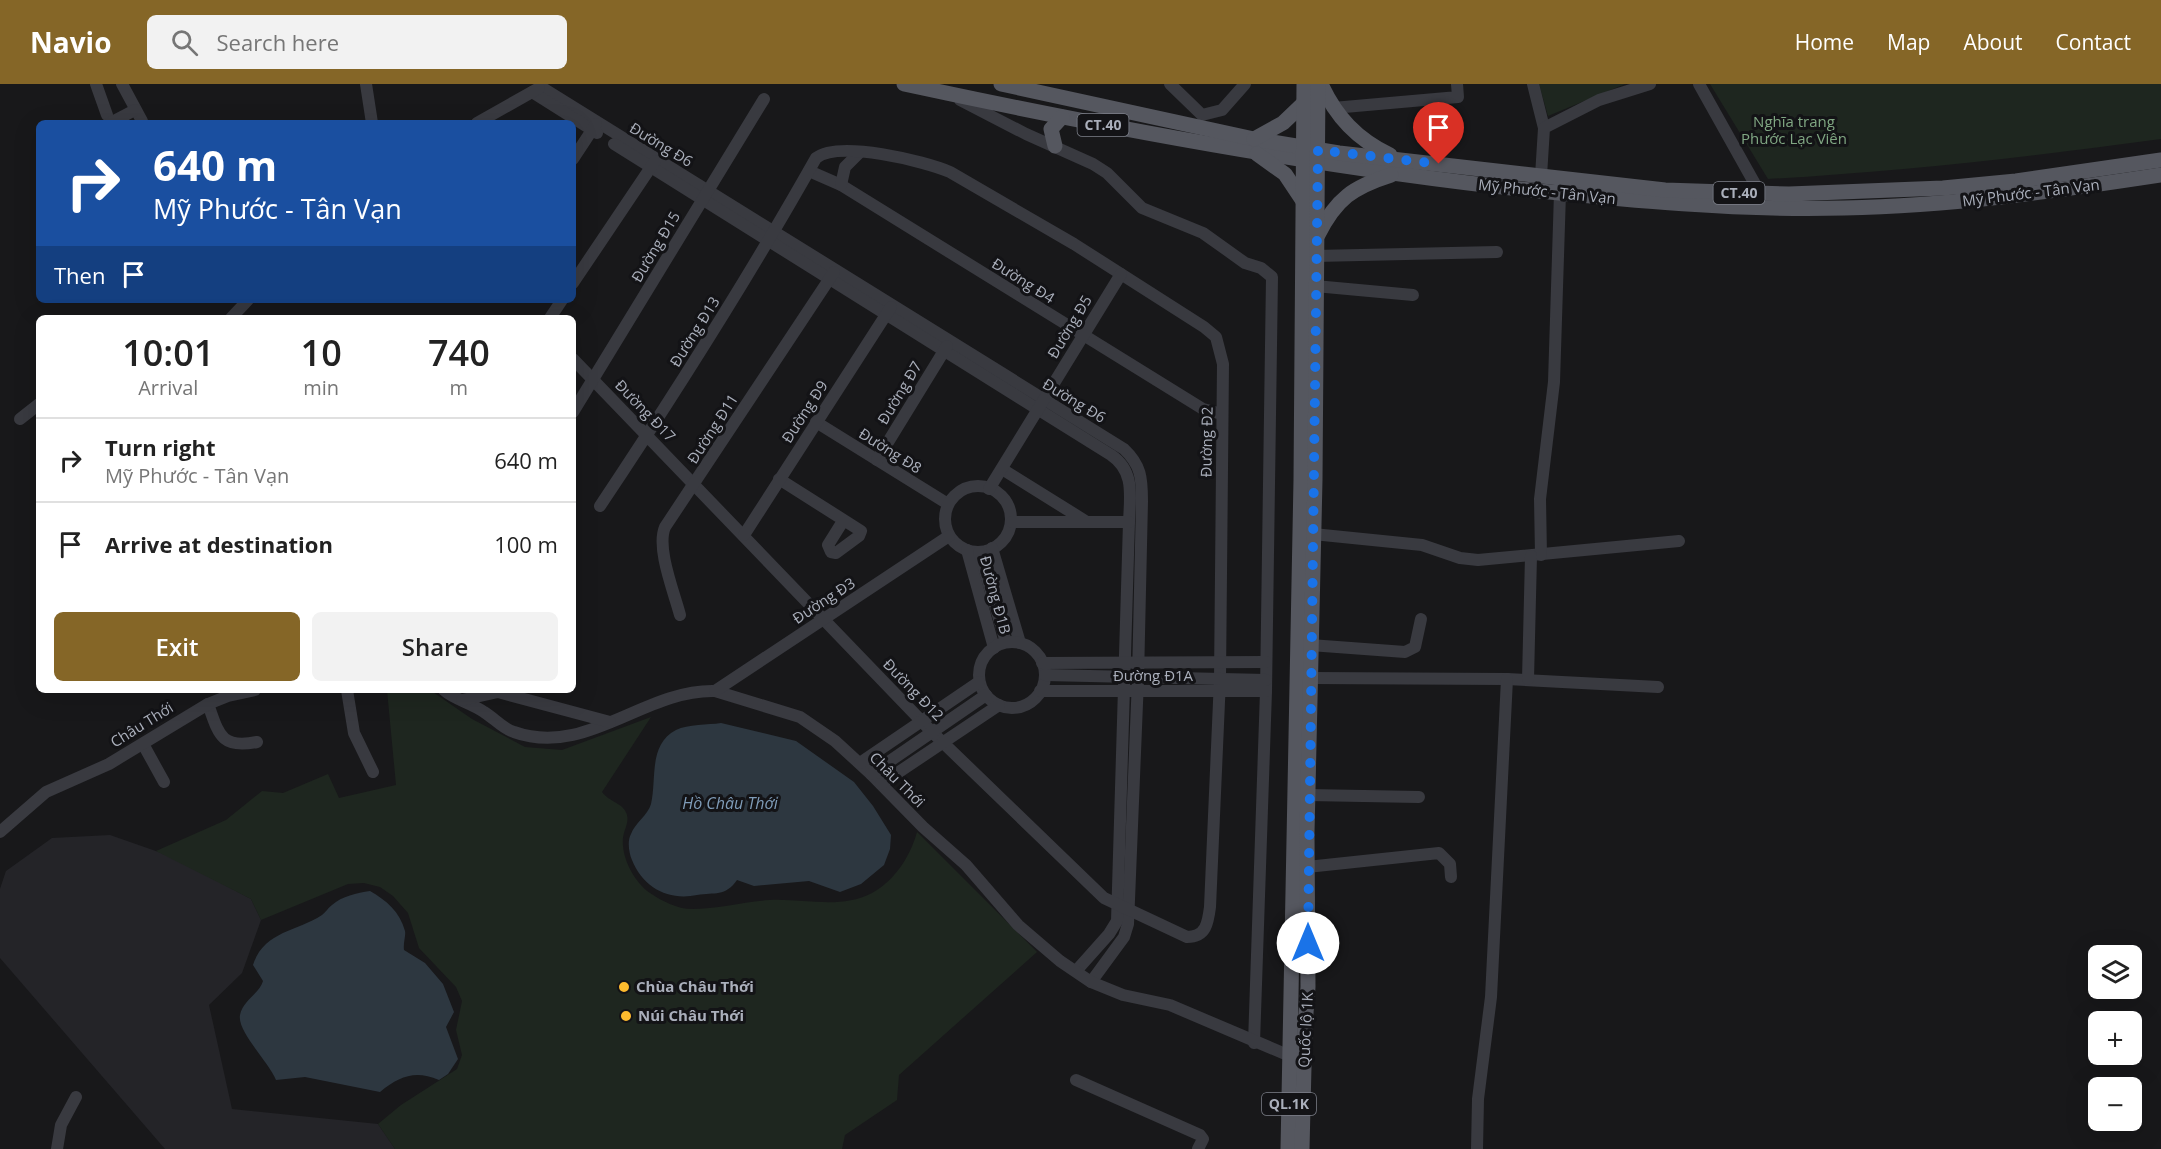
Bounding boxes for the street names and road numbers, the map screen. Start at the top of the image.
road number: CT.40 [1078,114,1128,136]
street label: Đường Đ6 [626,117,697,171]
street label: Mỹ Phước - Tân Vạn [1477,174,1617,208]
street label: Mỹ Phước - Tân Vạn [1961,174,2101,210]
road number: CT.40 [1714,182,1764,204]
street label: Đường Đ15 [626,207,684,286]
street label: Đường Đ4 [988,253,1059,308]
street label: Đường Đ5 [1042,291,1096,362]
street label: Đường Đ13 [665,293,724,370]
street label: Đường Đ7 [872,357,926,428]
street label: Đường Đ6 [1039,373,1110,427]
street label: Đường Đ17 [611,375,680,446]
street label: Đường Đ9 [777,376,832,447]
street label: Đường Đ11 [682,390,742,467]
street label: Đường Đ2 [1195,406,1217,477]
street label: Đường Đ8 [855,423,926,477]
street label: Đường Đ1B [976,553,1016,636]
street label: Đường Đ3 [788,573,859,628]
street label: Đường Đ12 [879,654,948,725]
street label: Đường Đ1A [1113,665,1194,685]
street label: Châu Thới [106,697,177,751]
street label: Châu Thới [866,747,930,811]
street label: Quốc lộ 1K [1293,991,1317,1068]
road number: QL.1K [1262,1093,1316,1115]

